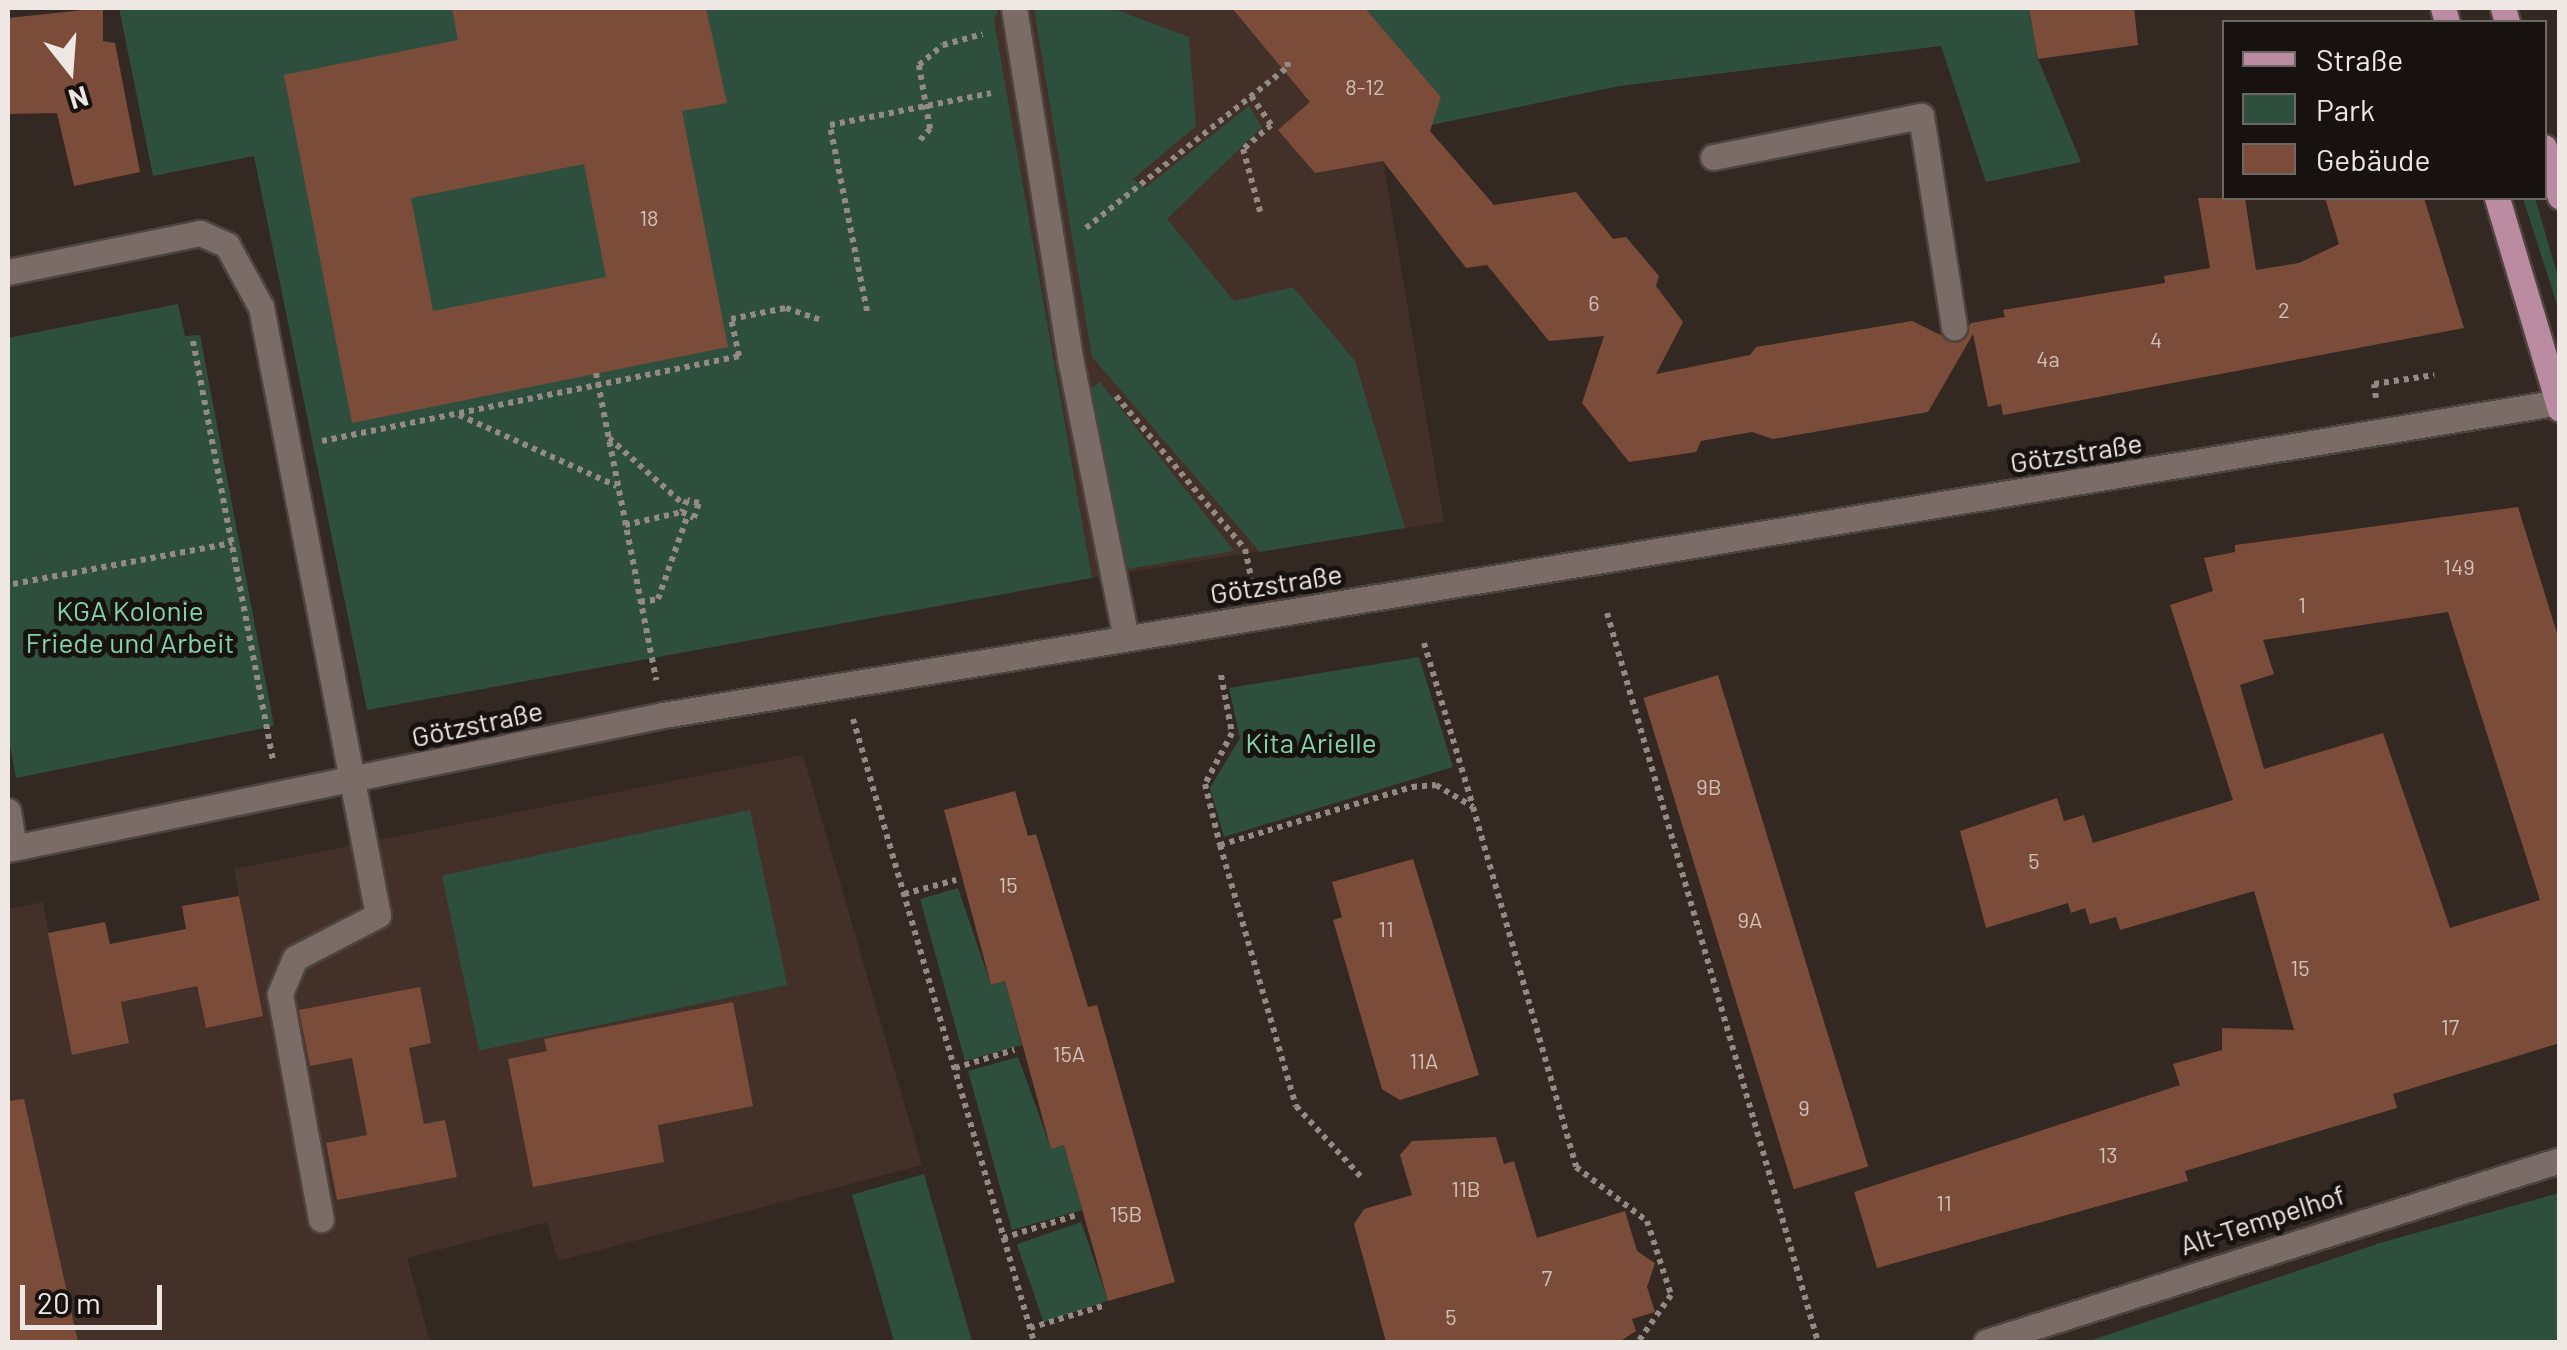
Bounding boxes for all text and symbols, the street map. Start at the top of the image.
north arrow [20,20,120,120]
legend [2222,20,2547,200]
text: Straße [2316,41,2403,77]
house number: 8-12 [1345,74,1385,100]
text: N [65,80,93,118]
text: Park [2316,91,2375,127]
text: Gebäude [2316,141,2430,177]
house number: 18 [639,205,659,231]
house number: 6 [1588,290,1600,316]
house number: 2 [2278,297,2290,323]
house number: 4 [2150,327,2162,353]
house number: 4a [2036,346,2060,372]
street label: Götzstraße [2008,425,2144,479]
house number: 149 [2443,554,2475,580]
street label: Götzstraße [1208,556,1344,610]
house number: 1 [2298,592,2306,618]
park label: KGA Kolonie Friede und Arbeit [26,593,234,659]
street label: Götzstraße [408,693,546,753]
park label: Kita Arielle [1245,725,1377,759]
house number: 9B [1696,774,1722,800]
house number: 5 [2028,848,2040,874]
house number: 15 [998,872,1018,898]
house number: 9A [1738,907,1762,933]
house number: 11 [1378,916,1394,942]
house number: 15 [2290,955,2310,981]
house number: 17 [2441,1014,2459,1040]
house number: 15A [1053,1041,1085,1067]
house number: 11A [1410,1048,1438,1074]
house number: 9 [1798,1095,1810,1121]
house number: 13 [2098,1142,2118,1168]
house number: 11B [1451,1176,1481,1202]
street label: Alt-Tempelhof [2175,1177,2349,1261]
house number: 11 [1936,1190,1952,1216]
house number: 15B [1110,1201,1142,1227]
scale bar [25,1265,168,1327]
house number: 7 [1542,1265,1552,1291]
text: 20 m [37,1284,101,1320]
house number: 5 [1445,1304,1457,1330]

